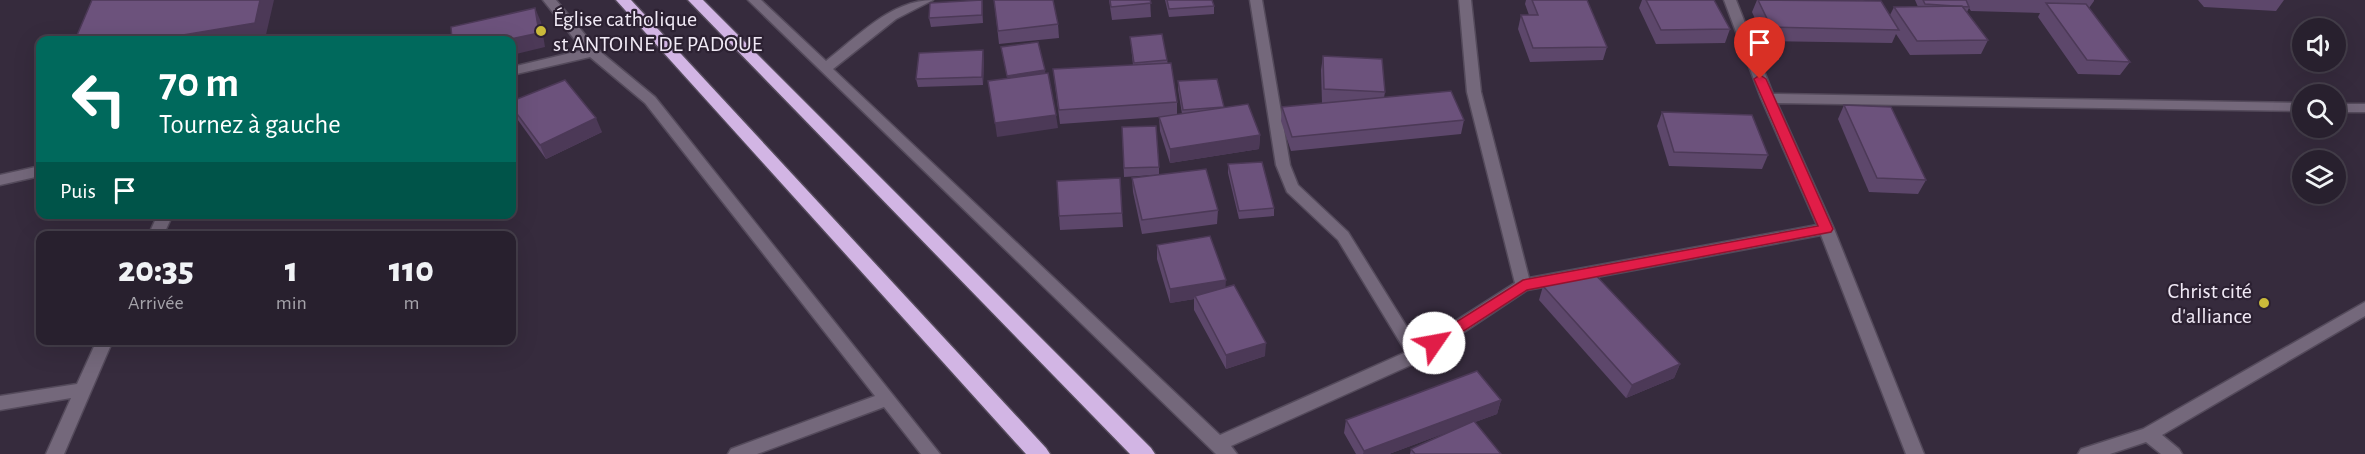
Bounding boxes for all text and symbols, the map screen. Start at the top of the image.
place label: Église catholique st ANTOINE DE PADOUE [553,7,763,55]
pin [1734,17,1785,79]
map controls [2292,18,2346,204]
button: sound [2292,18,2346,72]
marker: Église catholique st ANTOINE DE PADOUE [534,24,548,38]
icon: arrive [1743,26,1776,59]
icon: left [60,60,138,138]
text: 70 m [159,62,239,104]
button: search [2292,84,2346,138]
text: Tournez à gauche [159,111,341,138]
button: layers [2292,150,2346,204]
icon: arrive [108,174,141,207]
text: Puis [60,180,96,202]
text: 20:35 [118,252,194,288]
text: 1 [285,252,298,288]
text: 110 [389,252,434,288]
place label: Christ cité d'alliance [2167,280,2252,327]
text: Arrivée [128,293,184,313]
text: min [276,293,307,313]
text: m [403,293,419,313]
marker: Christ cité d'alliance [2257,296,2271,310]
position arrow [1402,311,1466,375]

